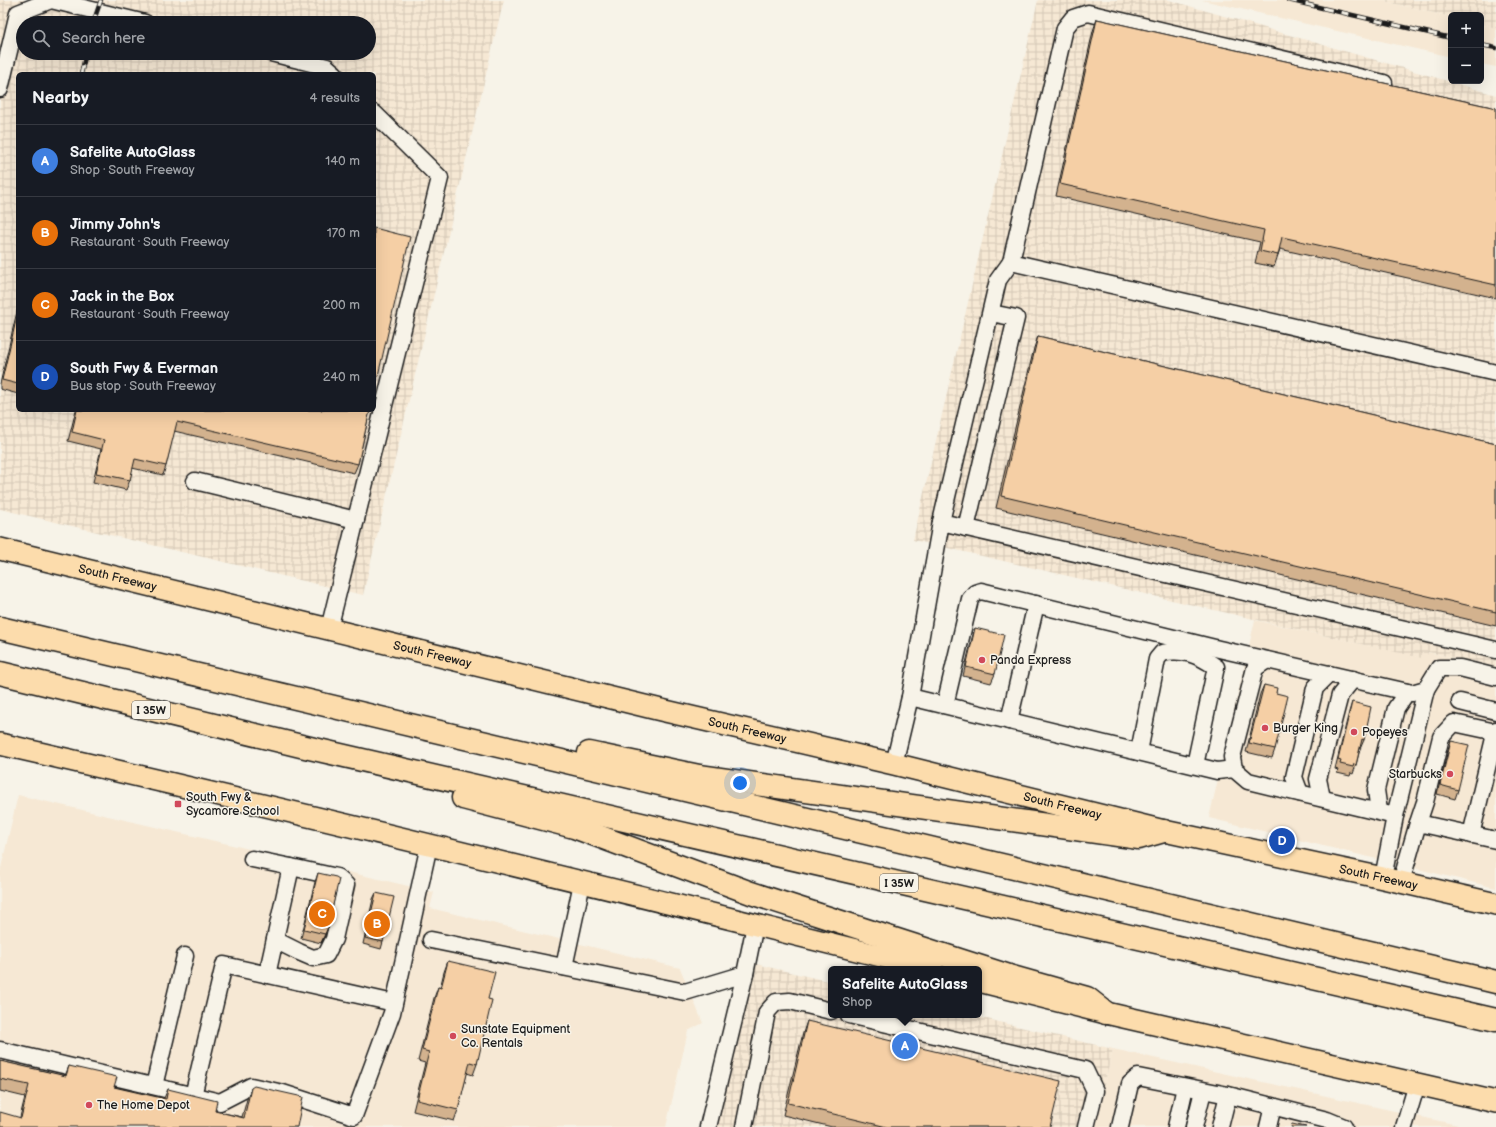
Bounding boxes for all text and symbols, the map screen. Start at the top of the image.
map controls [1448,12,1484,84]
button: + [1448,12,1484,48]
search box [16,16,376,60]
icon: search [30,27,52,49]
text: Search here [62,29,145,48]
button: − [1448,48,1484,84]
text: Nearby [32,88,89,108]
text: 4 results [310,90,360,106]
text: Safelite AutoGlass [70,143,195,162]
text: A [41,153,49,169]
text: 140 m [325,153,360,169]
text: Shop · South Freeway [70,162,195,178]
text: Jimmy John's [70,215,160,234]
text: B [40,225,50,241]
text: 170 m [327,225,360,241]
text: Restaurant · South Freeway [70,234,229,250]
text: Jack in the Box [70,287,174,306]
text: C [40,297,50,313]
text: 200 m [323,297,360,313]
text: Restaurant · South Freeway [70,306,229,322]
text: South Fwy & Everman [70,359,218,378]
text: D [40,369,50,385]
text: 240 m [323,369,360,385]
text: Bus stop · South Freeway [70,378,216,394]
street label: South Freeway [77,561,159,595]
street label: South Freeway [392,638,473,672]
place label: Panda Express [990,653,1071,668]
marker: Panda Express [977,655,987,665]
road number: I 35W [132,701,170,719]
street label: South Freeway [707,714,788,747]
place label: Burger King [1273,721,1338,736]
marker: Burger King [1260,723,1270,733]
place label: Popeyes [1362,725,1408,740]
marker: Popeyes [1349,727,1359,737]
place label: Starbucks [1389,767,1442,782]
marker: Starbucks [1445,769,1455,779]
your location [730,773,750,793]
street label: South Freeway [1022,789,1103,823]
place label: South Fwy & Sycamore School [186,790,279,819]
marker: South Fwy & Sycamore School [173,799,183,809]
pin: D [1269,826,1295,856]
street label: South Freeway [1338,862,1420,894]
road number: I 35W [880,874,918,892]
pin: C [309,899,335,929]
pin: B [364,909,390,939]
popup [828,966,982,1018]
text: Safelite AutoGlass [842,975,968,994]
text: Shop [842,994,872,1010]
place label: Sunstate Equipment Co. Rentals [461,1022,571,1051]
marker: Sunstate Equipment Co. Rentals [448,1031,458,1041]
pin: A [892,1031,918,1061]
place label: The Home Depot [97,1098,190,1113]
marker: The Home Depot [84,1100,94,1110]

